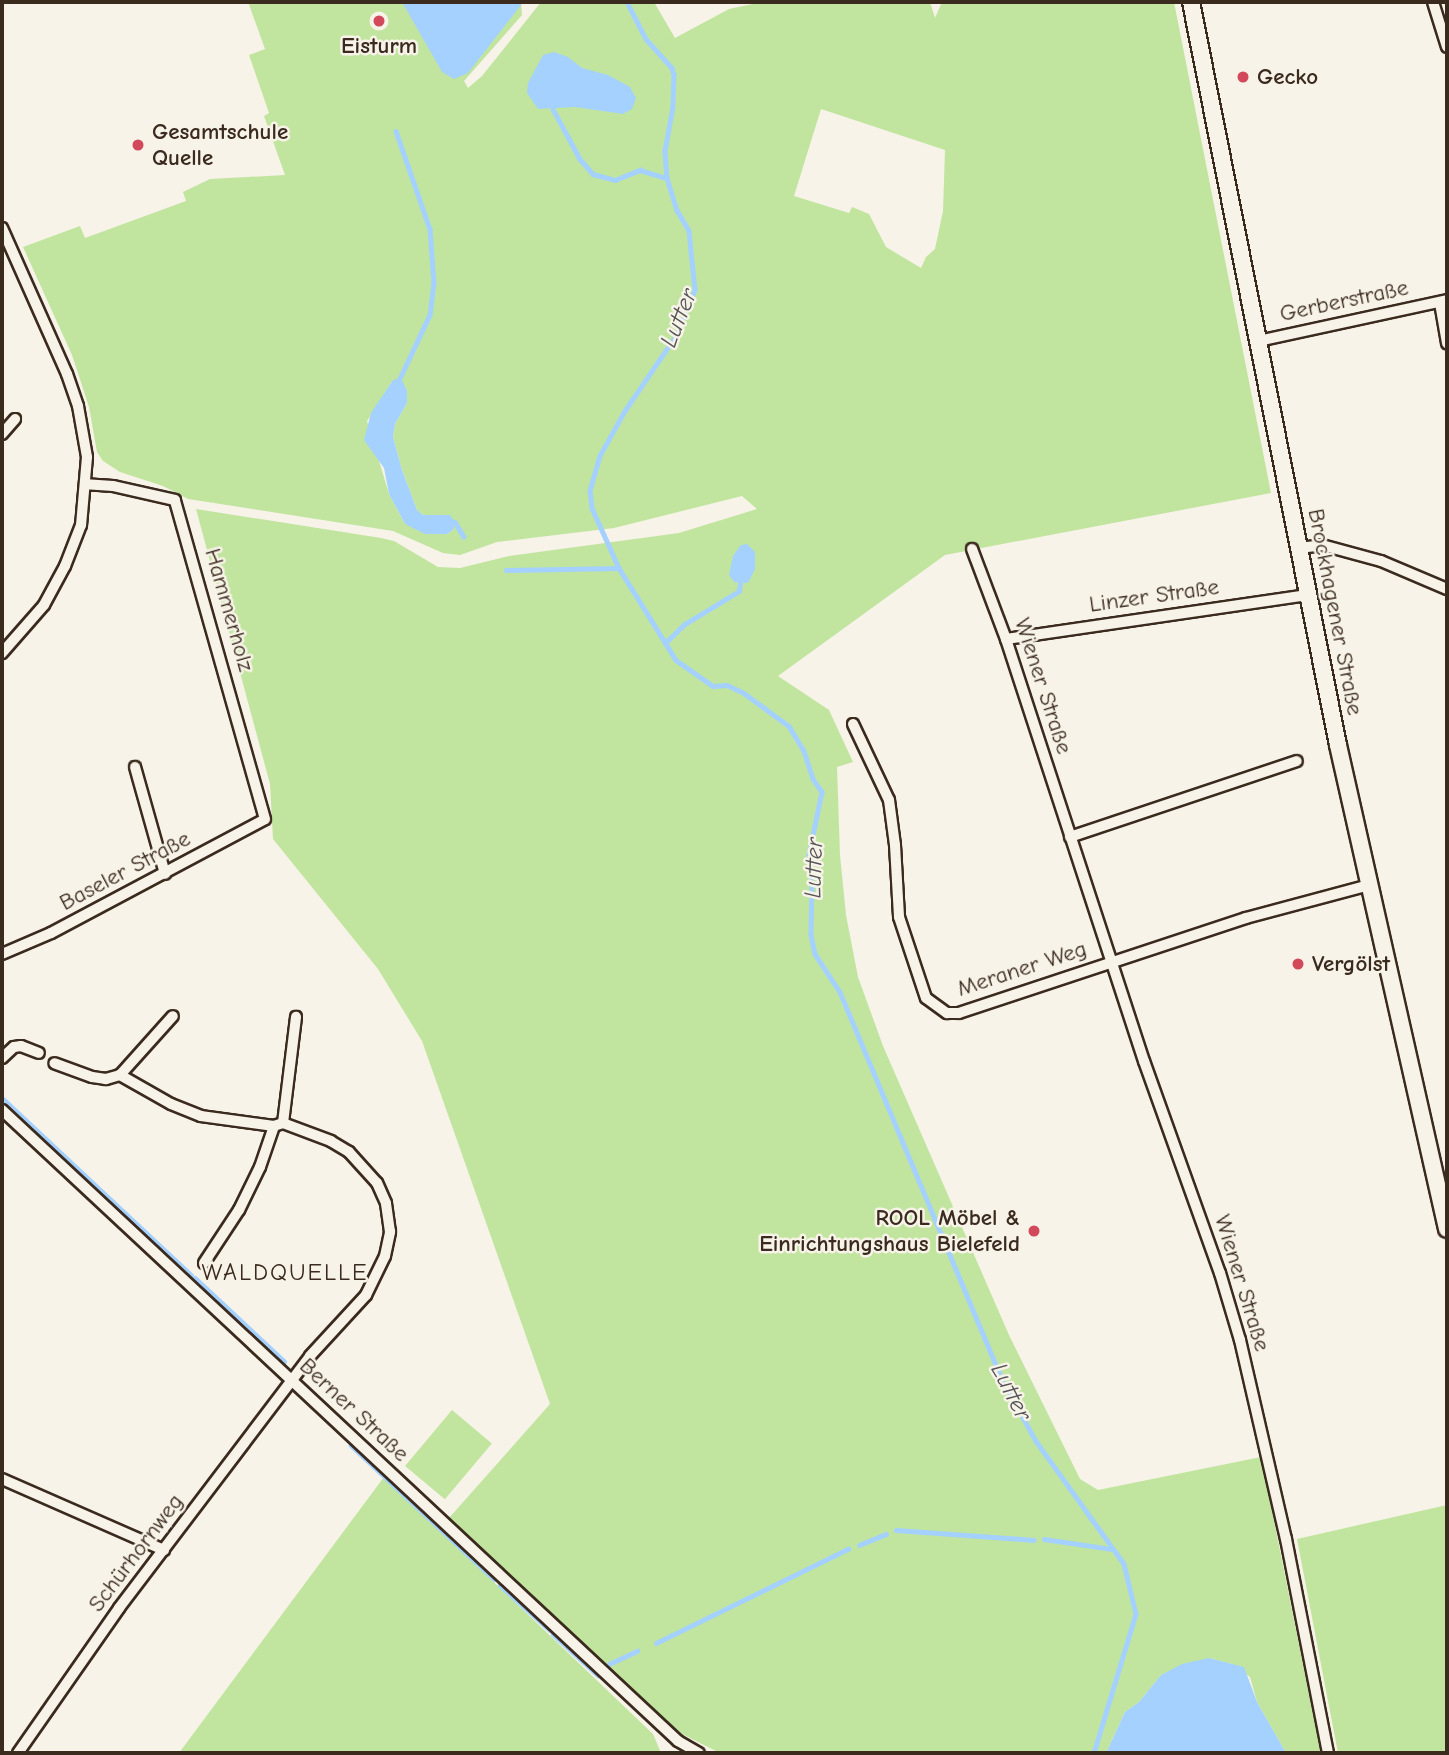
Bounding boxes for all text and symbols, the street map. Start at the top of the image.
marker: Eisturm [371,13,387,29]
place label: Eisturm [341,32,417,60]
place label: Gecko [1257,63,1318,91]
marker: Gecko [1235,69,1251,85]
place label: Gesamtschule Quelle [152,118,288,172]
marker: Gesamtschule Quelle [130,137,146,153]
street label: Gerberstraße [1277,274,1411,328]
water label: Lutter [654,284,704,352]
street label: Brockhagener Straße [1301,506,1369,718]
street label: Hammerholz [198,545,260,675]
street label: Linzer Straße [1087,573,1221,619]
street label: Wiener Straße [1008,615,1078,757]
street label: Baseler Straße [55,825,195,917]
water label: Lutter [799,837,829,899]
street label: Meraner Weg [954,935,1090,1003]
place label: Vergölst [1312,950,1390,978]
marker: Vergölst [1290,956,1306,972]
place label: ROOL Möbel & Einrichtungshaus Bielefeld [759,1204,1020,1258]
street label: Wiener Straße [1208,1211,1276,1355]
marker: ROOL Möbel & Einrichtungshaus Bielefeld [1026,1223,1042,1239]
district label: WALDQUELLE [203,1259,367,1287]
street label: Berner Straße [294,1352,414,1468]
water label: Lutter [984,1358,1038,1426]
street label: Schürhornweg [83,1489,189,1617]

